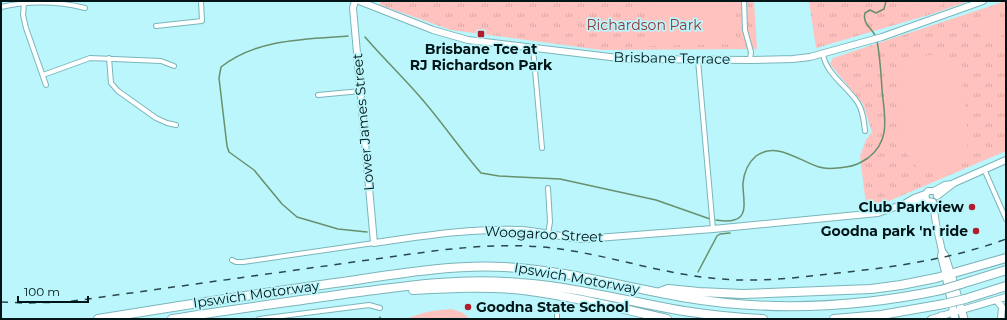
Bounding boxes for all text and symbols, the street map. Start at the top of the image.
park label: Richardson Park [586,16,702,34]
marker: Brisbane Tce at RJ Richardson Park [476,29,486,39]
place label: Brisbane Tce at RJ Richardson Park [410,40,553,74]
street label: Brisbane Terrace [614,48,730,68]
street label: Lower James Street [348,52,378,191]
place label: Club Parkview [859,198,965,216]
marker: Club Parkview [967,202,977,212]
street label: Woogaroo Street [484,222,604,246]
place label: Goodna park 'n' ride [821,222,968,240]
marker: Goodna park 'n' ride [971,226,981,236]
street label: Ipswich Motorway [513,258,642,298]
street label: Ipswich Motorway [192,276,321,312]
scale bar [18,278,88,304]
text: 100 m [24,284,60,299]
place label: Goodna State School [476,298,629,316]
marker: Goodna State School [463,302,473,312]

